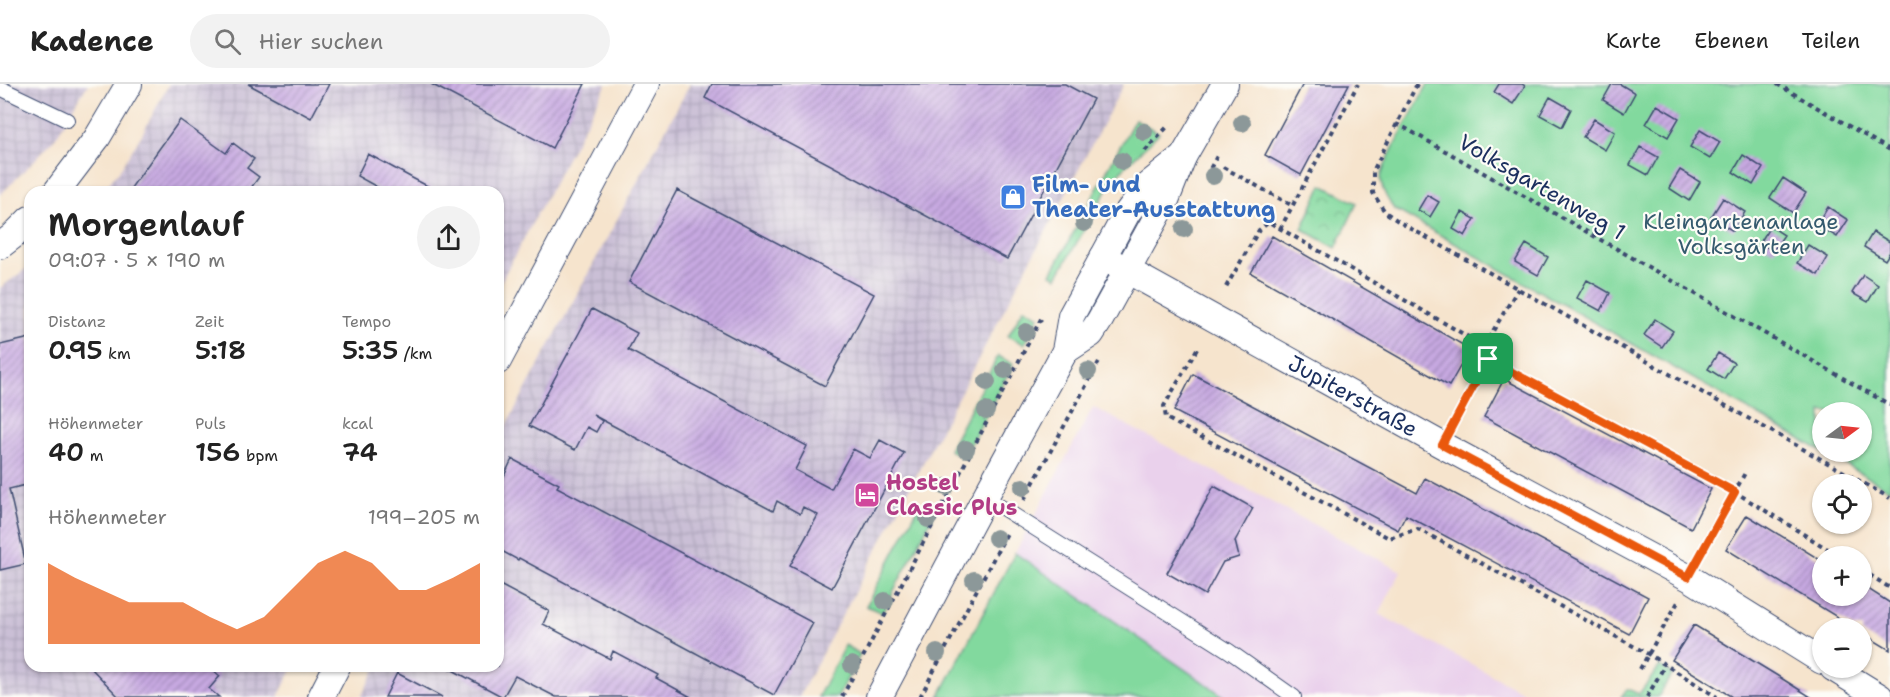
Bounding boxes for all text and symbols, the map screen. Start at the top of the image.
search box [190,14,610,68]
text: Kadence [30,22,154,60]
icon: search [211,25,244,58]
text: Hier suchen [259,27,383,56]
text: Karte [1606,27,1661,55]
text: Ebenen [1694,27,1769,55]
text: Teilen [1802,27,1860,55]
street label: Volksgartenweg 1 [1453,127,1631,247]
place label: Film- und Theater-Ausstattung [1032,170,1275,224]
shop icon: Film- und Theater-Ausstattung [998,182,1028,212]
text: Morgenlauf [48,202,244,247]
button: share [417,206,480,269]
park label: Kleingartenanlage Volksgärten [1643,207,1839,261]
text: 09:07 · 5 × 190 m [48,247,225,273]
text: Distanz [48,311,106,332]
text: Zeit [195,311,224,332]
text: Tempo [342,311,391,332]
text: 0.95 [48,332,103,367]
text: 5:18 [195,332,246,367]
text: 5:35 [342,332,398,367]
pin [1462,333,1513,384]
icon: arrive [1471,342,1504,375]
text: km [103,343,131,364]
text: /km [398,343,432,364]
street label: Jupiterstraße [1283,348,1423,443]
north arrow [1812,402,1872,462]
map controls [1812,402,1872,678]
text: Höhenmeter [48,413,143,434]
text: Puls [195,413,226,434]
text: kcal [342,413,373,434]
text: 40 [48,434,84,469]
text: 156 [195,434,241,469]
text: 74 [342,434,378,469]
text: m [84,445,104,466]
text: bpm [241,445,278,466]
place label: Hostel Classic Plus [886,468,1017,522]
button: locate [1812,474,1872,534]
hotel icon: Hostel Classic Plus [852,480,882,510]
text: Höhenmeter [48,504,167,530]
text: 199–205 m [368,504,480,530]
button: + [1812,546,1872,606]
button: − [1812,618,1872,678]

